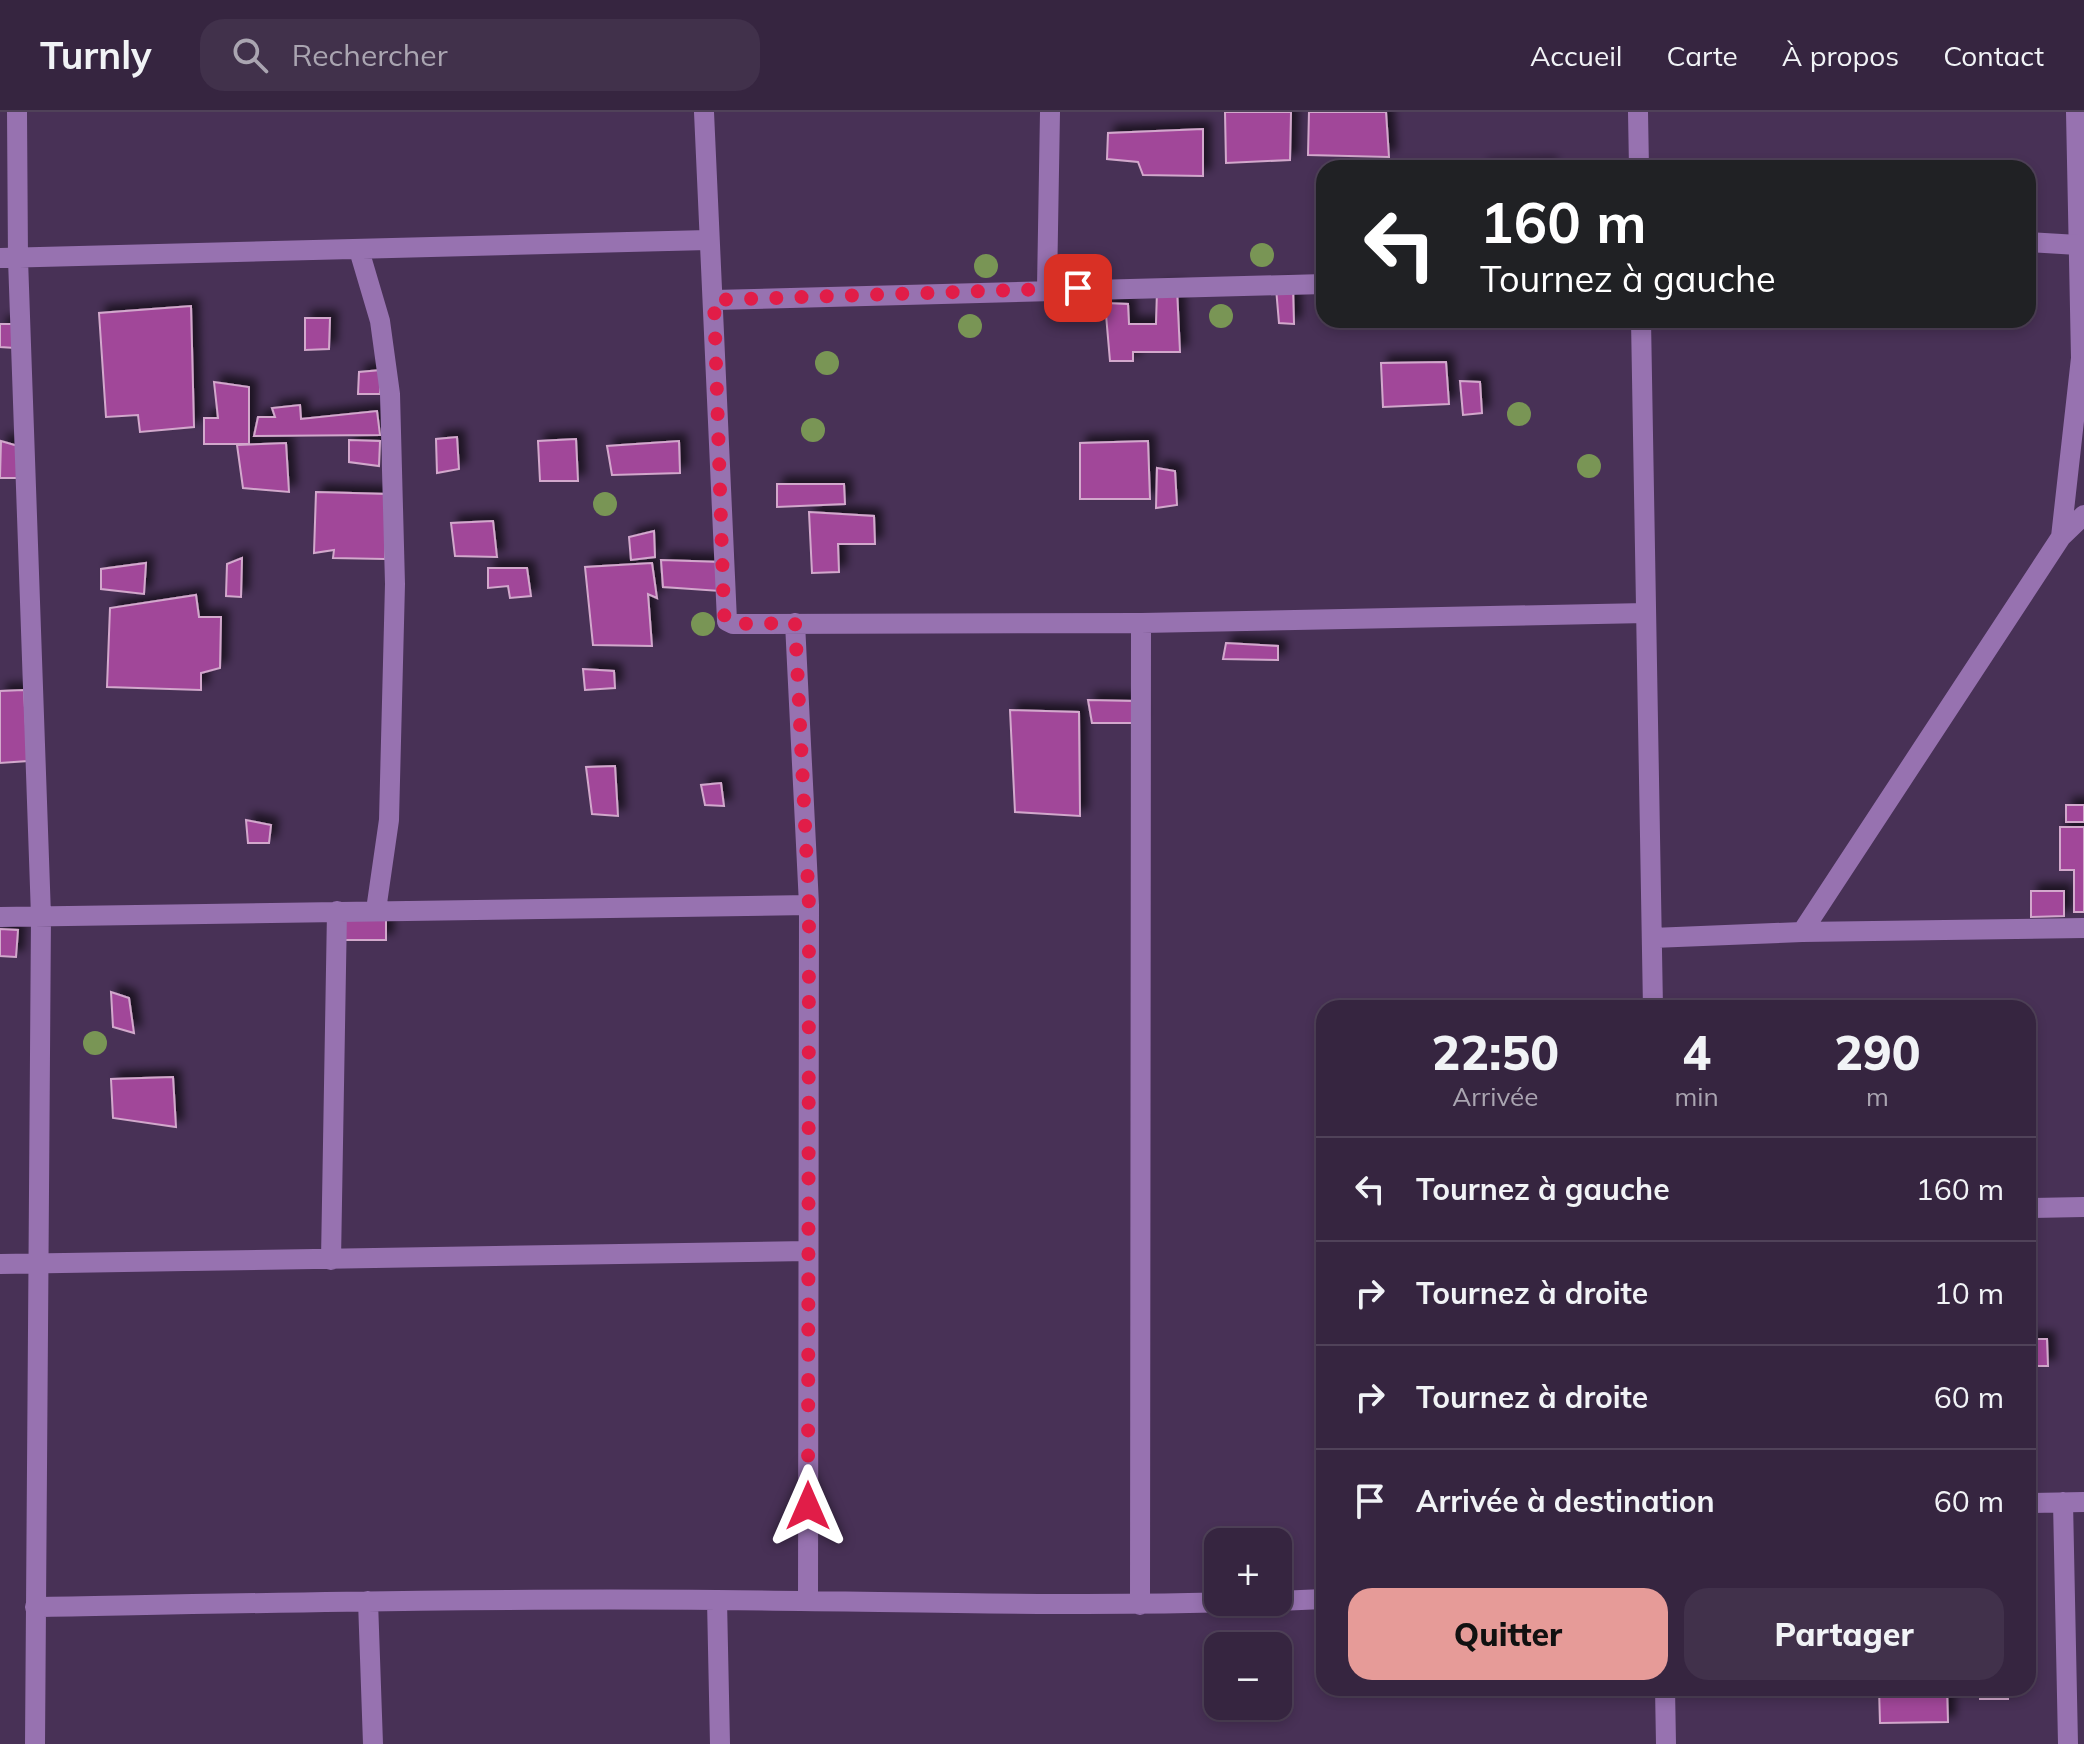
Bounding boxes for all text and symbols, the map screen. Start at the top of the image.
search box [200,19,760,91]
text: Turnly [40,31,152,79]
icon: search [228,33,272,77]
text: Rechercher [292,36,448,74]
text: Accueil [1530,38,1623,73]
text: Carte [1667,38,1738,73]
text: À propos [1782,38,1899,73]
text: Contact [1943,38,2044,73]
text: 160 m [1480,187,1647,257]
icon: left [1348,192,1452,296]
pin [1044,254,1112,322]
text: Tournez à gauche [1480,256,1776,301]
icon: arrive [1056,266,1100,310]
text: 22:50 [1431,1022,1559,1082]
text: 4 [1682,1022,1711,1082]
text: 290 [1834,1022,1921,1082]
text: Arrivée [1452,1080,1538,1113]
text: min [1675,1080,1719,1113]
text: m [1866,1080,1889,1113]
icon: left [1348,1167,1392,1211]
text: Tournez à gauche [1416,1170,1670,1208]
text: 160 m [1916,1170,2004,1208]
icon: right [1348,1271,1392,1315]
text: Tournez à droite [1416,1274,1648,1312]
text: 10 m [1934,1274,2004,1312]
icon: right [1348,1375,1392,1419]
text: Tournez à droite [1416,1378,1648,1416]
text: 60 m [1934,1378,2004,1416]
position arrow [766,1464,850,1548]
icon: arrive [1348,1479,1392,1523]
text: Arrivée à destination [1416,1482,1715,1520]
text: 60 m [1934,1482,2004,1520]
map controls [1204,1528,1292,1720]
button: + [1204,1528,1292,1616]
button: Quitter [1348,1588,1668,1680]
button: Partager [1684,1588,2004,1680]
button: − [1204,1632,1292,1720]

